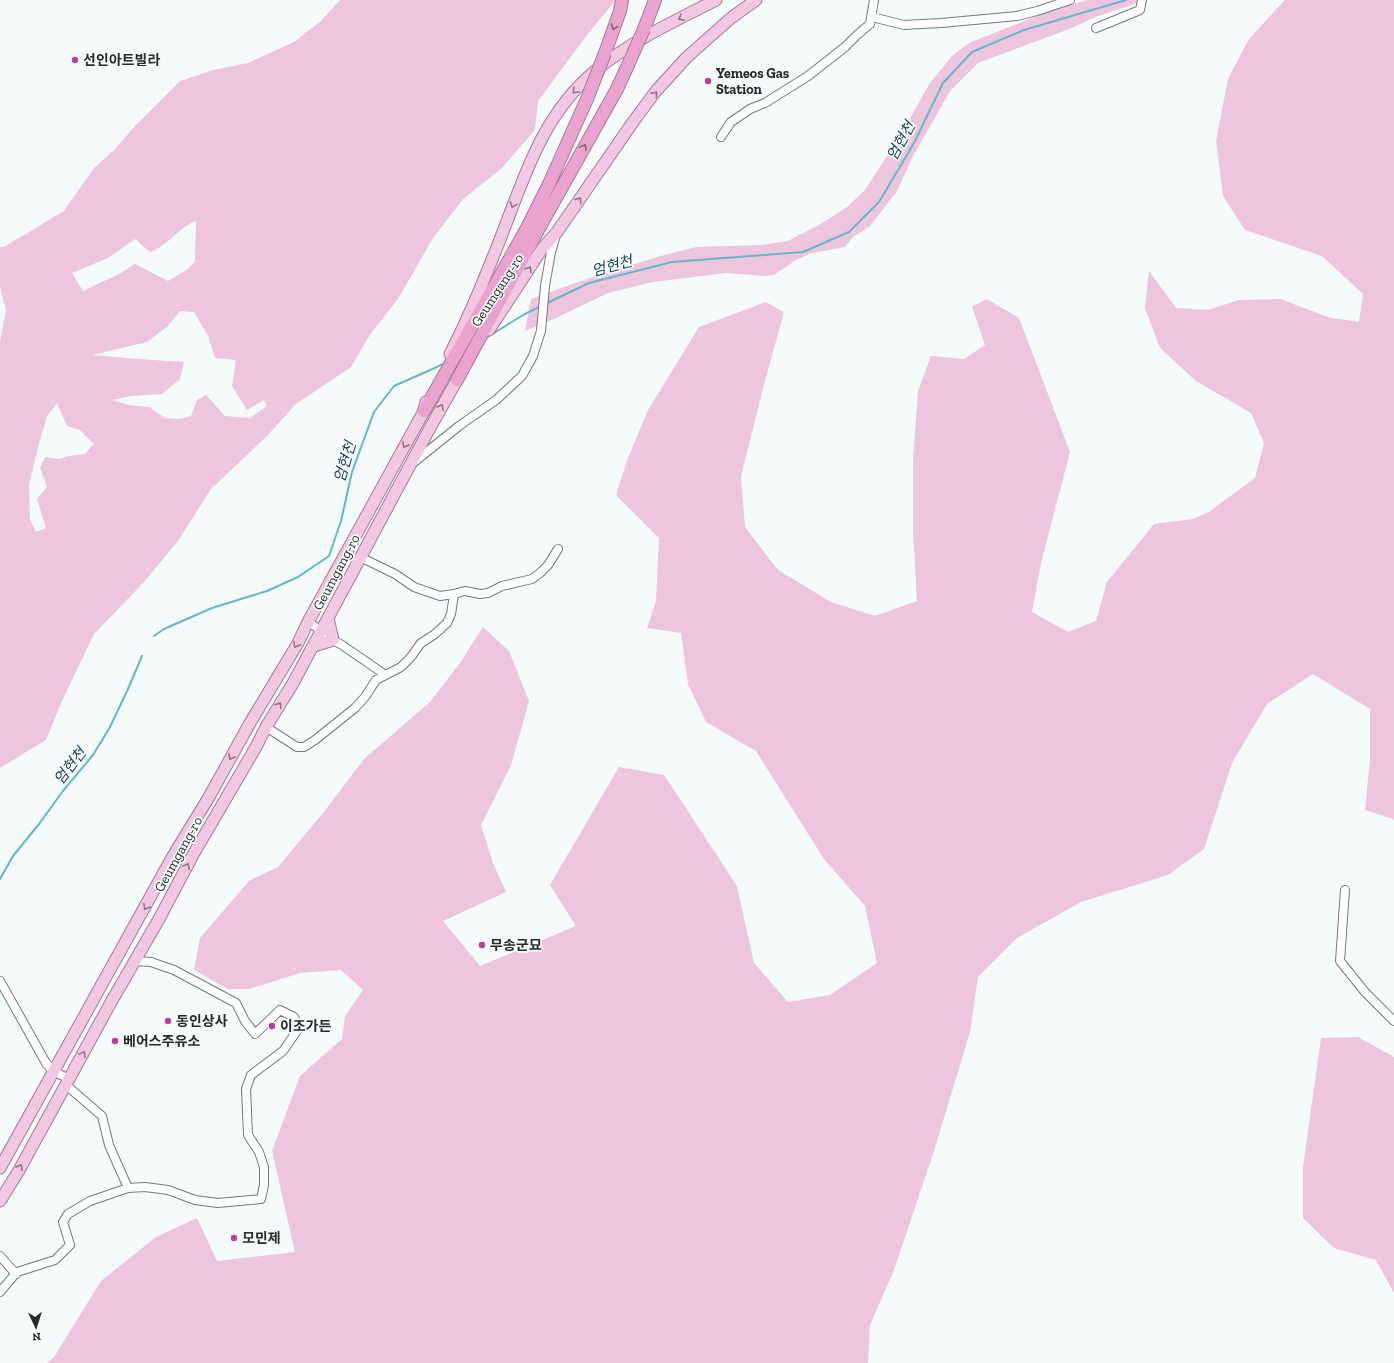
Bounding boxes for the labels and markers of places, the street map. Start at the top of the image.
place label: 선인아트빌라 [83,52,160,69]
marker: 선인아트빌라 [70,55,80,65]
place label: Yemeos Gas Station [716,65,790,98]
marker: Yemeos Gas Station [703,76,713,86]
place label: 무송군묘 [490,937,542,954]
marker: 무송군묘 [477,940,487,950]
place label: 동인상사 [176,1013,228,1030]
marker: 동인상사 [163,1016,173,1026]
place label: 이조가든 [280,1018,332,1035]
marker: 이조가든 [267,1021,277,1031]
place label: 베어스주유소 [123,1033,200,1050]
marker: 베어스주유소 [110,1036,120,1046]
place label: 모민제 [242,1230,281,1247]
marker: 모민제 [229,1233,239,1243]

